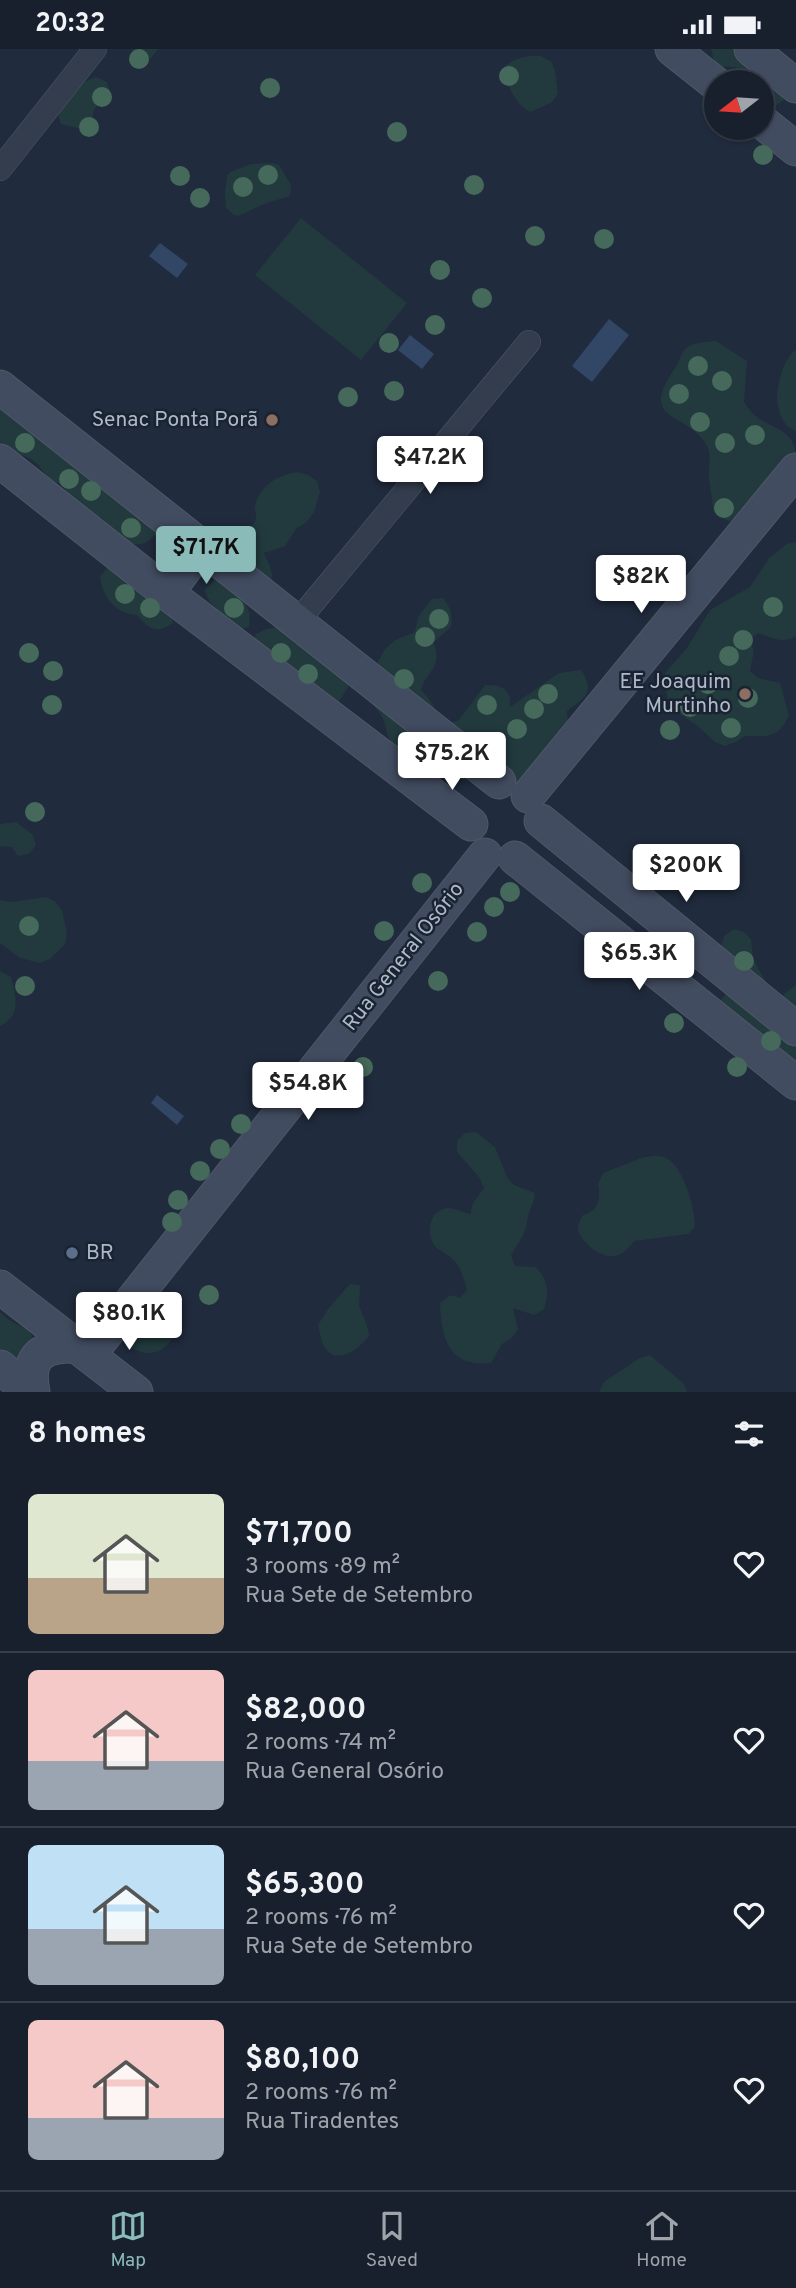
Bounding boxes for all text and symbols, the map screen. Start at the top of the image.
text: 20:32 [35,8,105,41]
north arrow [704,70,774,140]
map controls [704,70,774,140]
place label: Senac Ponta Porã [92,407,258,434]
marker: Senac Ponta Porã [264,412,280,428]
pin: $47.2K [373,437,487,496]
text: $47.2K [393,444,467,473]
pin: $71.7K [149,526,263,586]
text: $71.7K [172,534,240,563]
pin: $82K [600,555,682,615]
text: $82K [612,563,670,592]
place label: EE Joaquim Murtinho [619,669,731,720]
marker: EE Joaquim Murtinho [737,686,753,702]
pin: $75.2K [395,733,509,792]
text: $75.2K [414,740,490,769]
pin: $200K [637,845,735,904]
text: $200K [649,852,723,881]
street label: Rua General Osório [337,877,471,1037]
pin: $65.3K [582,933,696,992]
text: $65.3K [600,940,678,969]
pin: $54.8K [251,1063,365,1122]
text: $54.8K [268,1070,348,1099]
place label: BR [86,1240,114,1267]
marker: BR [64,1245,80,1261]
pin: $80.1K [72,1293,186,1352]
text: $80.1K [92,1300,166,1329]
icon: filters [730,1415,768,1453]
text: 8 homes [28,1416,147,1453]
text: $71,700 [245,1516,353,1553]
icon: home [84,1522,168,1606]
icon: heart [730,1545,768,1583]
text: 3 rooms · 89 m² [245,1553,400,1582]
text: Rua Sete de Setembro [245,1582,473,1611]
text: $82,000 [245,1692,367,1729]
icon: home [84,1698,168,1782]
icon: heart [730,1721,768,1759]
text: 2 rooms · 74 m² [245,1729,396,1758]
text: Rua General Osório [245,1758,444,1787]
text: $65,300 [245,1867,364,1904]
icon: home [84,1873,168,1957]
icon: heart [730,1896,768,1934]
text: 2 rooms · 76 m² [245,1904,397,1933]
text: Rua Sete de Setembro [245,1933,473,1962]
text: $80,100 [245,2042,360,2079]
icon: home [84,2048,168,2132]
icon: heart [730,2071,768,2109]
text: 2 rooms · 76 m² [245,2079,397,2108]
text: Rua Tiradentes [245,2108,399,2137]
tab: Map [109,2207,147,2273]
tab: Saved [366,2207,418,2273]
tab: Home [636,2207,687,2273]

